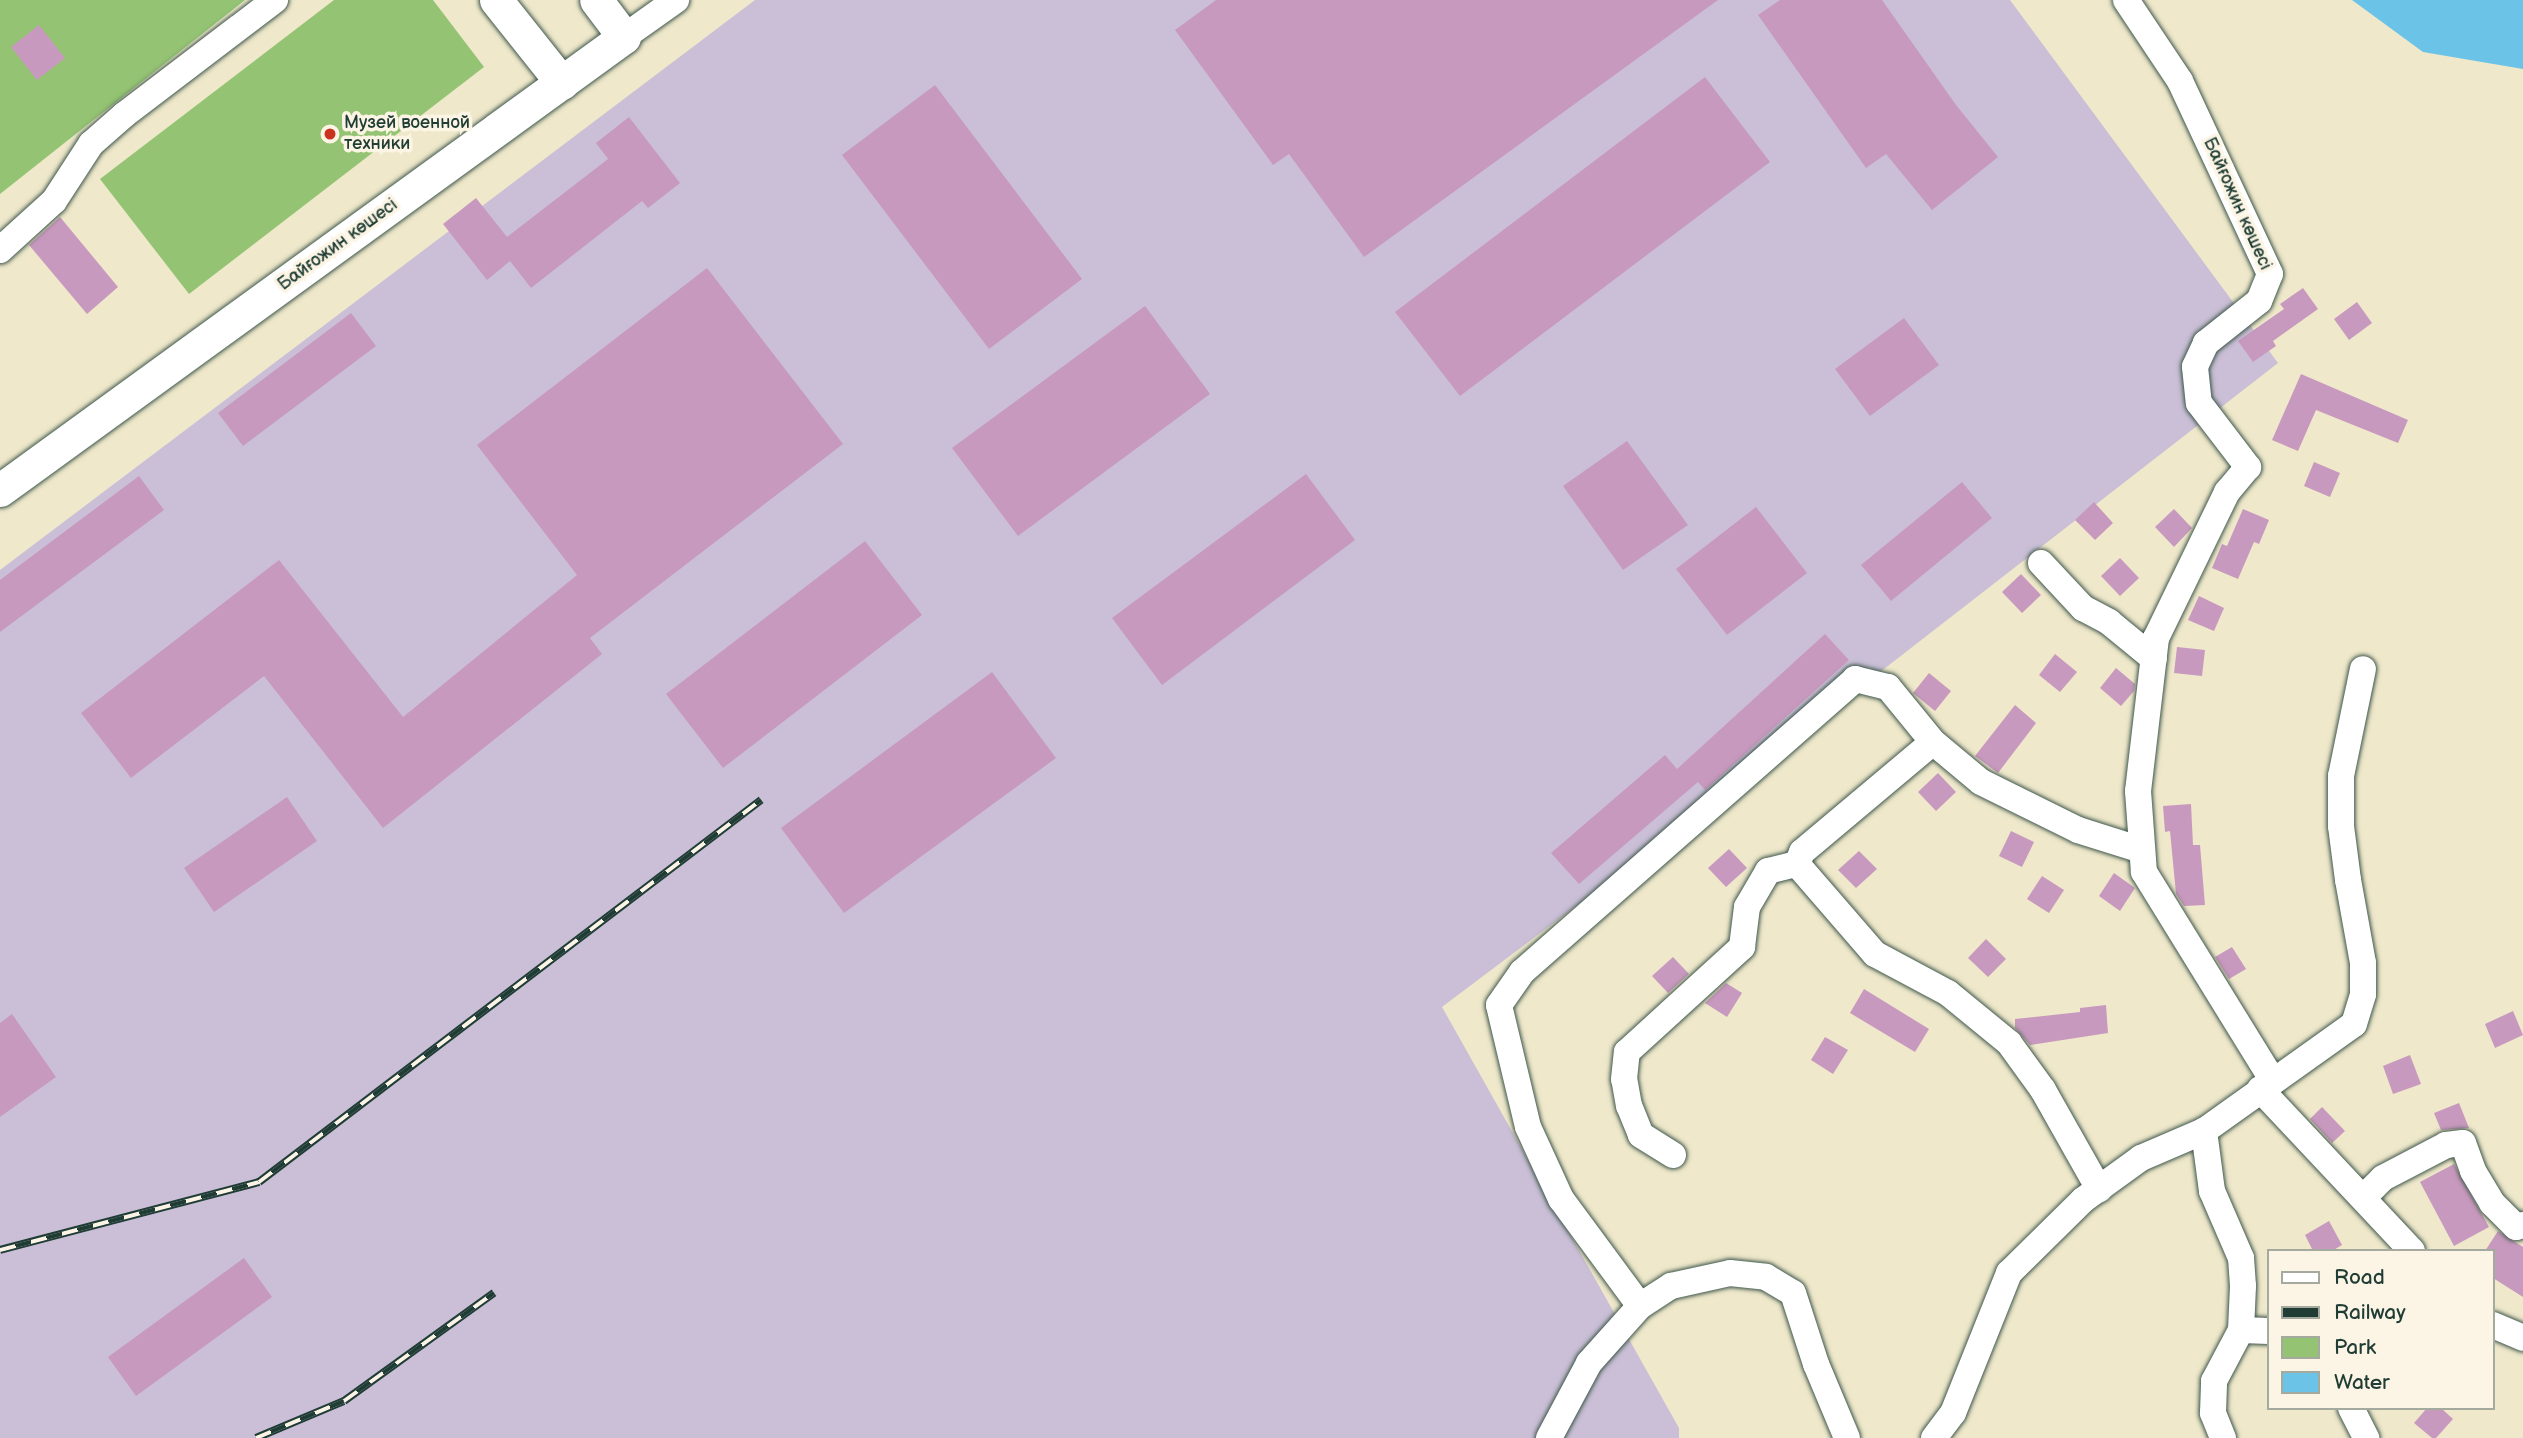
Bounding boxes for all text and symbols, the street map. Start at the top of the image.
place label: Музей военной техники [344,113,470,156]
marker: Музей военной техники [322,126,338,142]
street label: Байғожин көшесі [2198,134,2276,274]
street label: Байғожин көшесі [274,194,402,296]
legend [2268,1249,2495,1410]
text: Road [2334,1265,2385,1290]
text: Railway [2334,1300,2406,1325]
text: Park [2334,1335,2376,1360]
text: Water [2334,1370,2390,1395]

